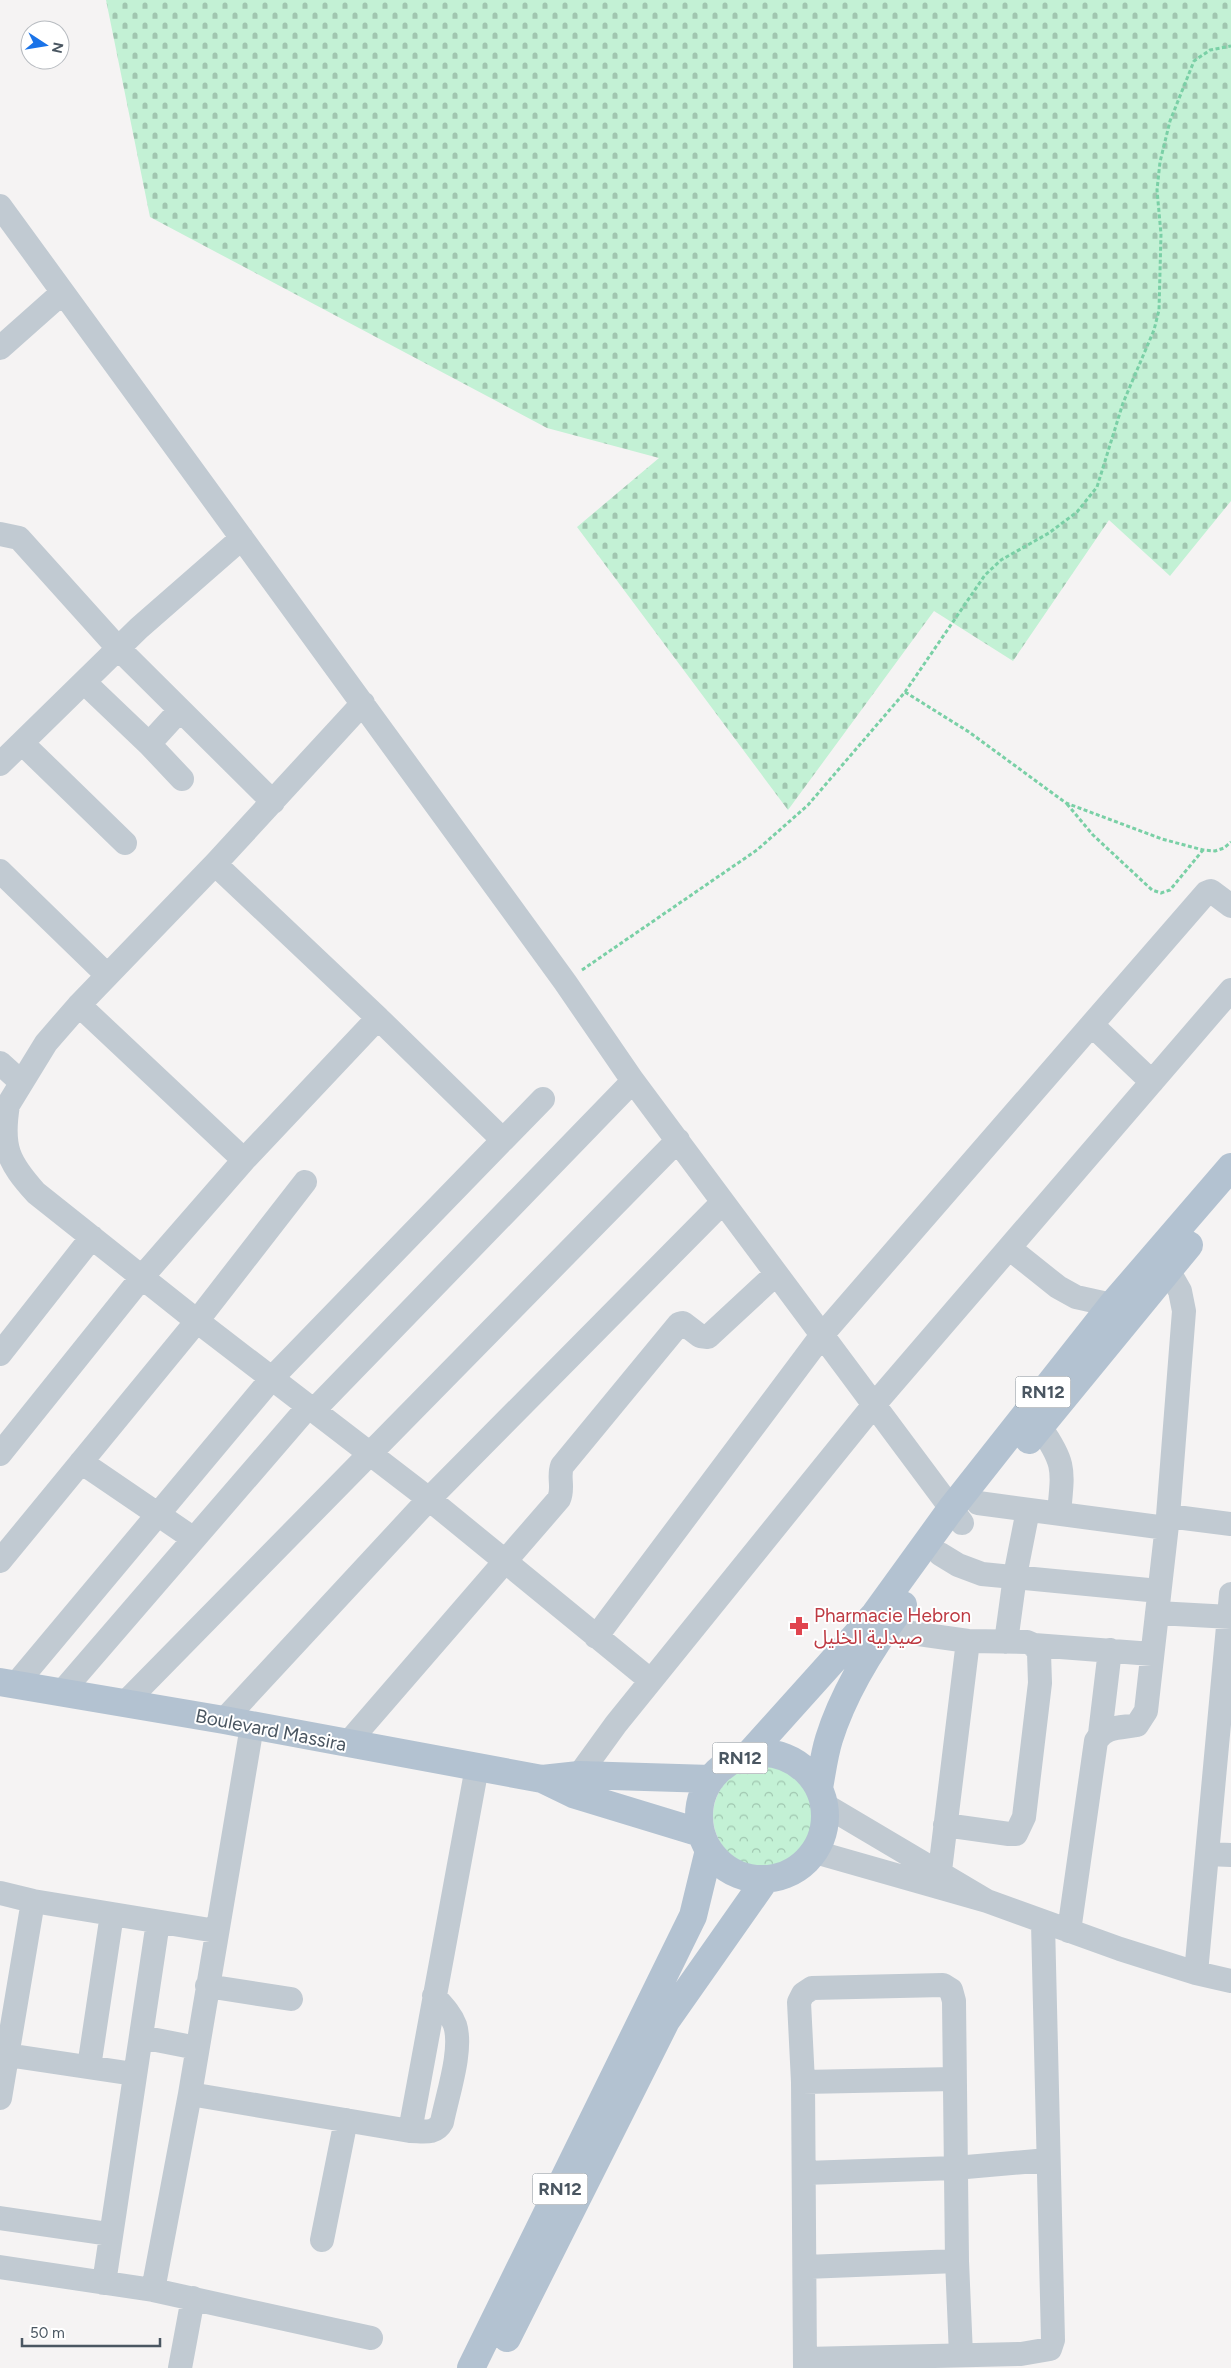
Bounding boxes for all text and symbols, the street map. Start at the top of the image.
north arrow [20,20,70,70]
text: N [48,41,67,55]
road number: RN12 [1016,1376,1070,1408]
place label: Pharmacie Hebron صيدلية الخليل [814,1604,971,1649]
pharmacy icon: Pharmacie Hebron صيدلية الخليل [788,1615,810,1637]
street label: Boulevard Massira [194,1704,348,1756]
road number: RN12 [712,1742,768,1774]
road number: RN12 [532,2174,588,2204]
scale bar [22,2316,160,2348]
text: 50 m [30,2324,65,2342]

